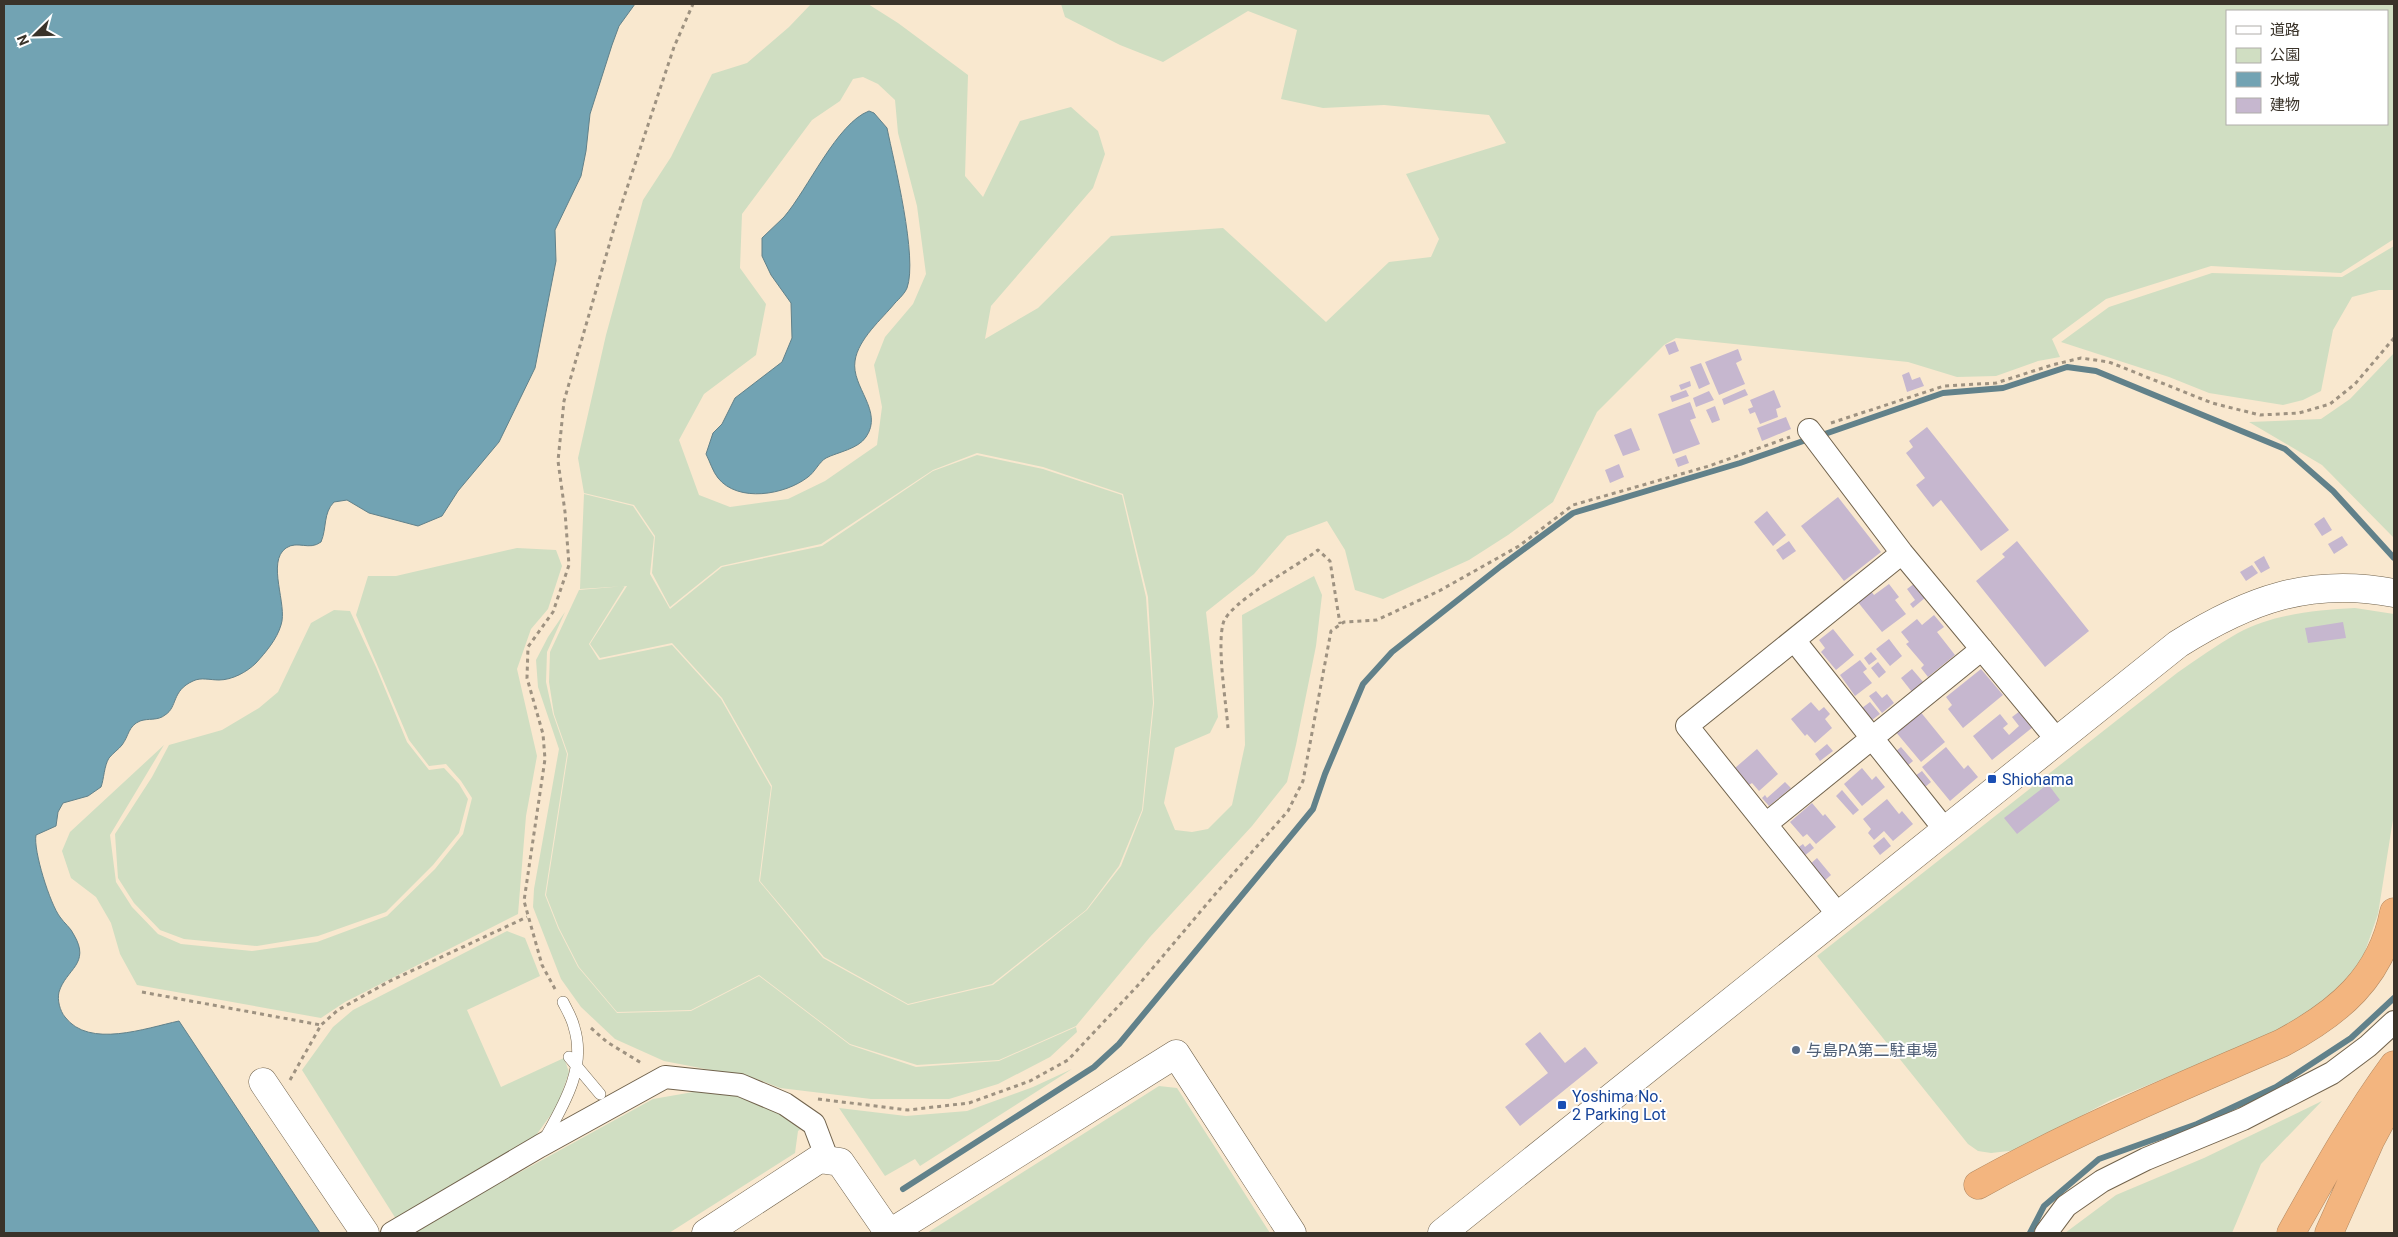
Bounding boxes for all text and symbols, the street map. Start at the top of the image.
north arrow [10,10,60,60]
legend [2226,10,2388,125]
text: 道路 [2270,21,2300,39]
text: N [14,32,32,48]
text: 公園 [2270,46,2300,64]
text: 水域 [2270,71,2300,89]
text: 建物 [2270,96,2300,114]
place label: Shiohama [2002,770,2074,789]
marker: Shiohama [1986,773,1998,785]
place label: 与島PA第二駐車場 [1806,1041,1937,1060]
marker: 与島PA第二駐車場 [1790,1044,1802,1056]
place label: Yoshima No. 2 Parking Lot [1572,1087,1666,1124]
marker: Yoshima No. 2 Parking Lot [1556,1099,1568,1111]

